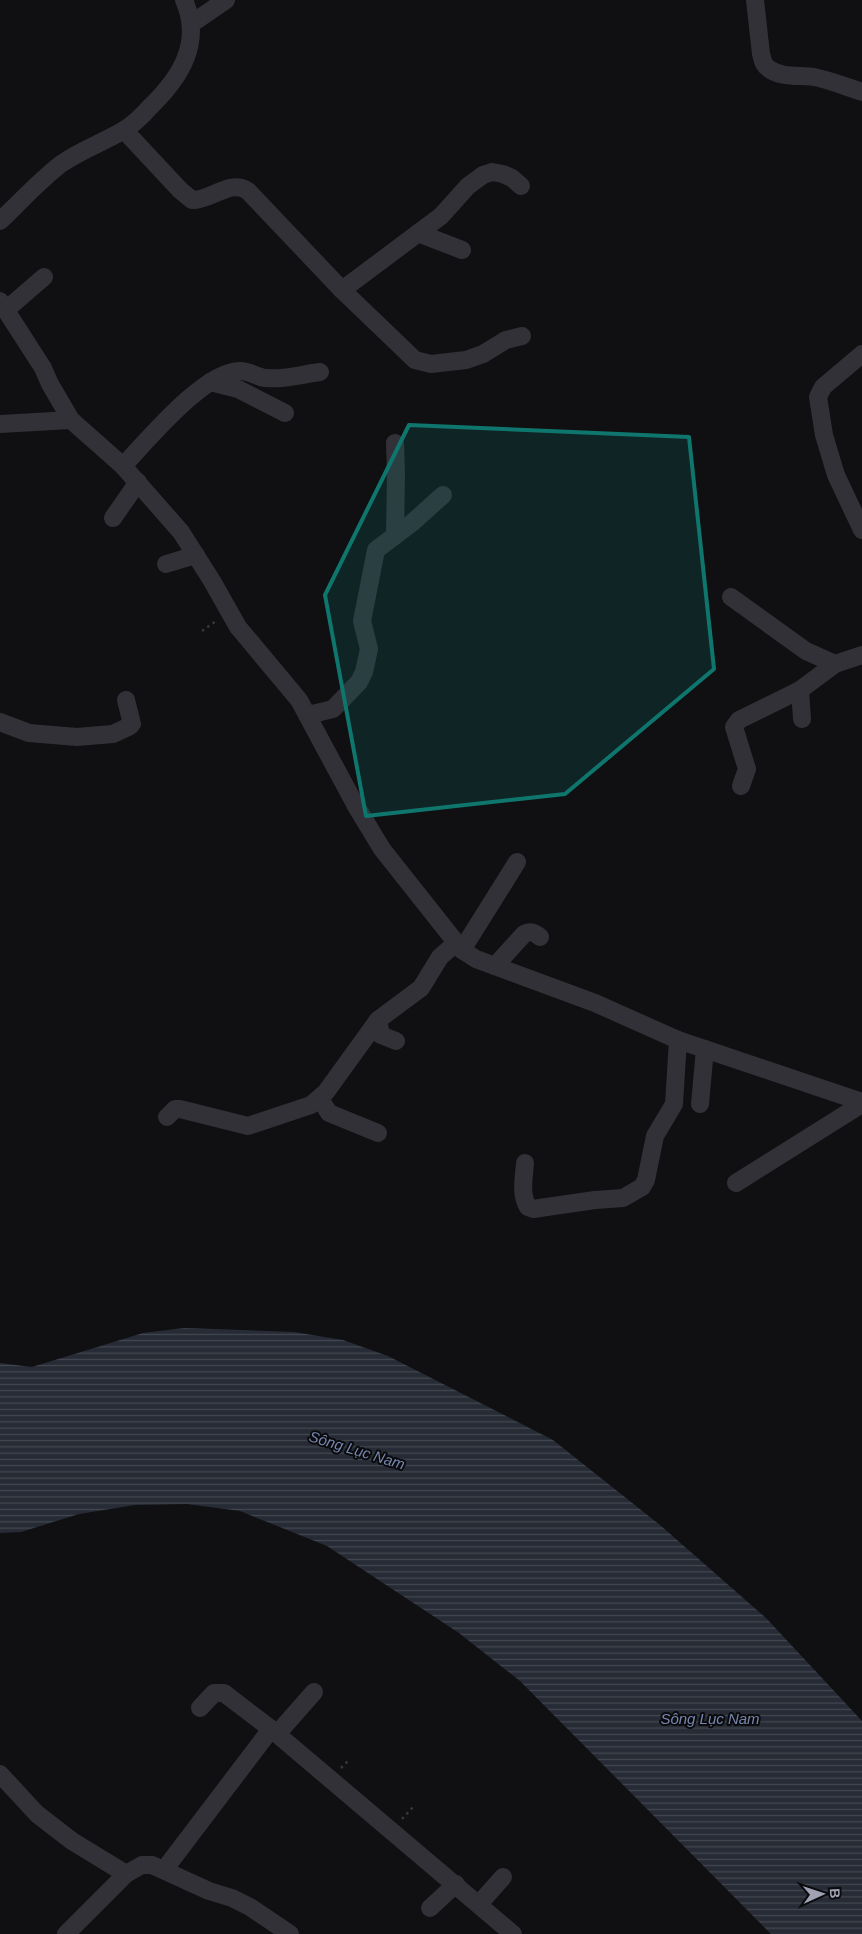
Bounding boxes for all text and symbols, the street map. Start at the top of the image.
water label: Sông Lục Nam [307,1427,407,1473]
water label: Sông Lục Nam [660,1710,760,1727]
north arrow [797,1869,847,1919]
text: B [827,1888,843,1899]

